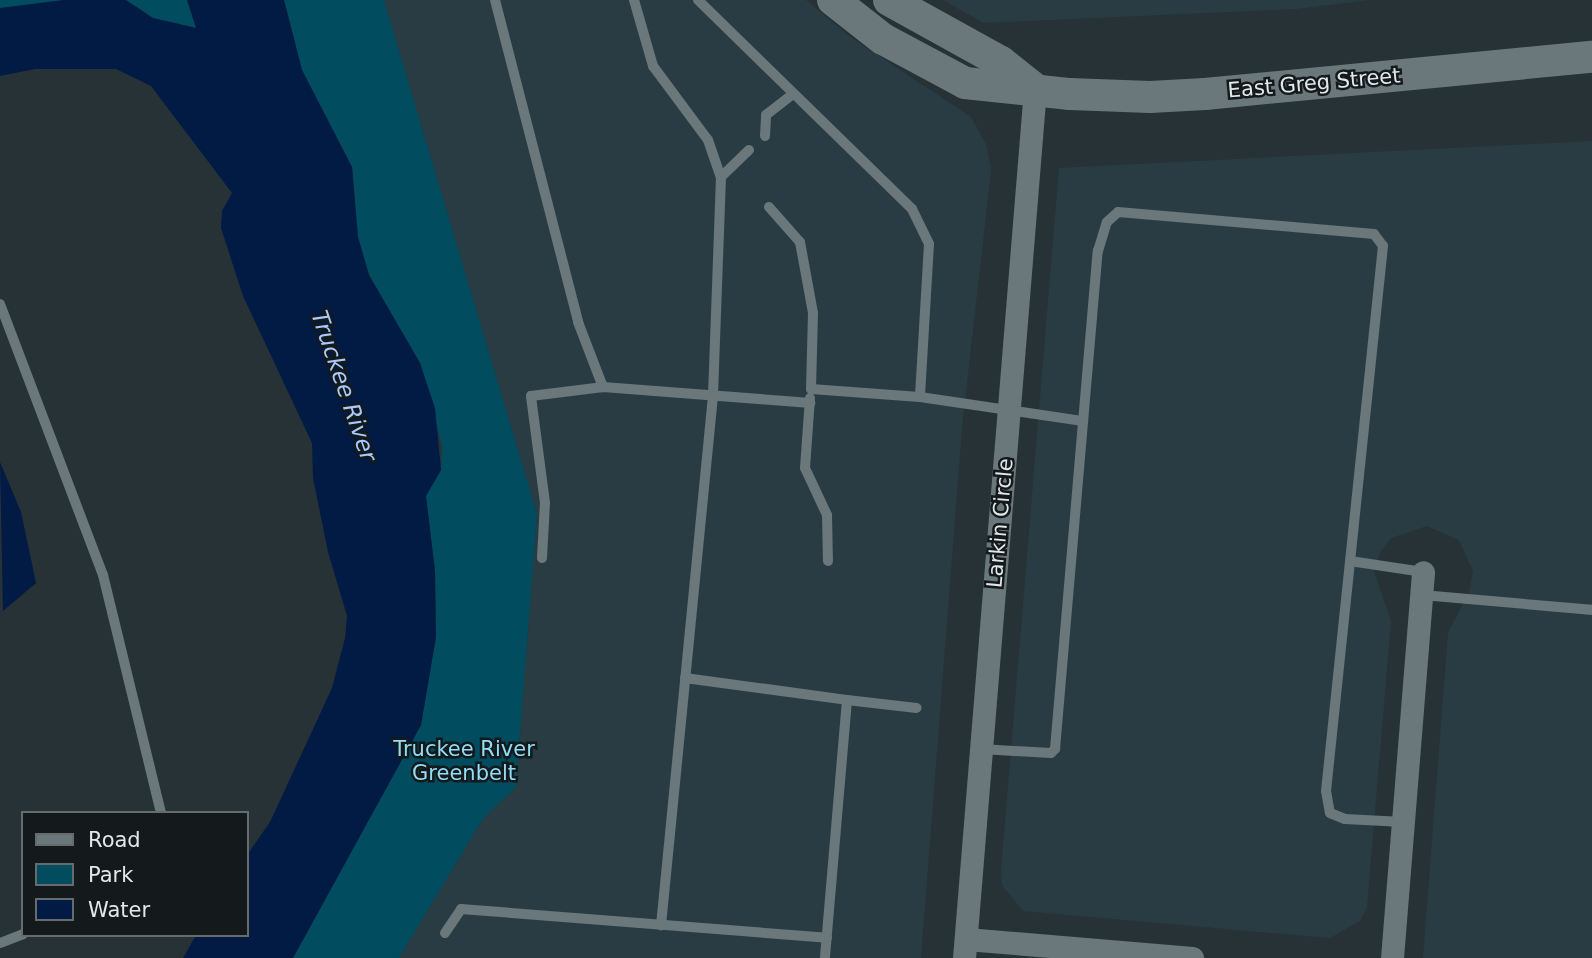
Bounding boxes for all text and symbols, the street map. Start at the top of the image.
street label: East Greg Street [1227,63,1401,103]
water label: Truckee River [305,307,383,465]
street label: Larkin Circle [982,457,1018,589]
park label: Truckee River Greenbelt [393,736,535,786]
legend [21,811,248,937]
text: Road [88,828,141,852]
text: Park [88,863,133,887]
text: Water [88,898,150,922]

